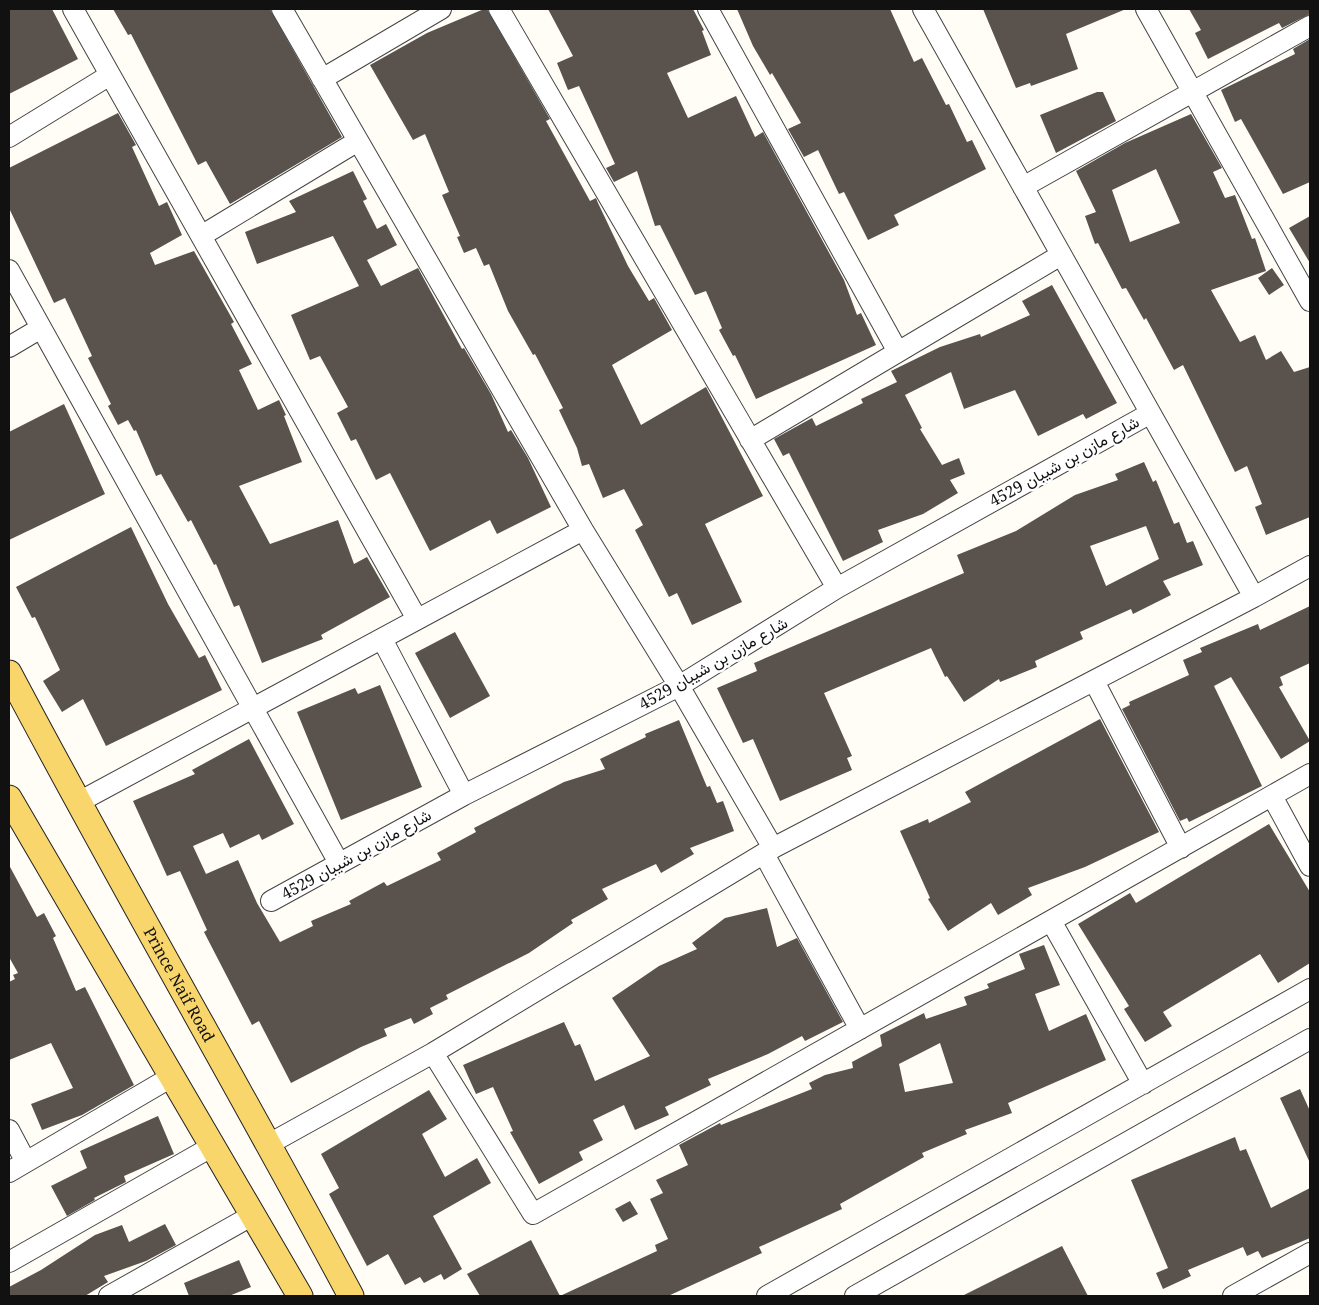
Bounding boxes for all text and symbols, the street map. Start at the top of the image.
street label: شارع مازن بن شيبان 4529 [985,411,1143,512]
street label: شارع مازن بن شيبان 4529 [635,611,792,715]
street label: شارع مازن بن شيبان 4529 [277,804,435,905]
street label: Prince Naif Road [139,923,220,1046]

